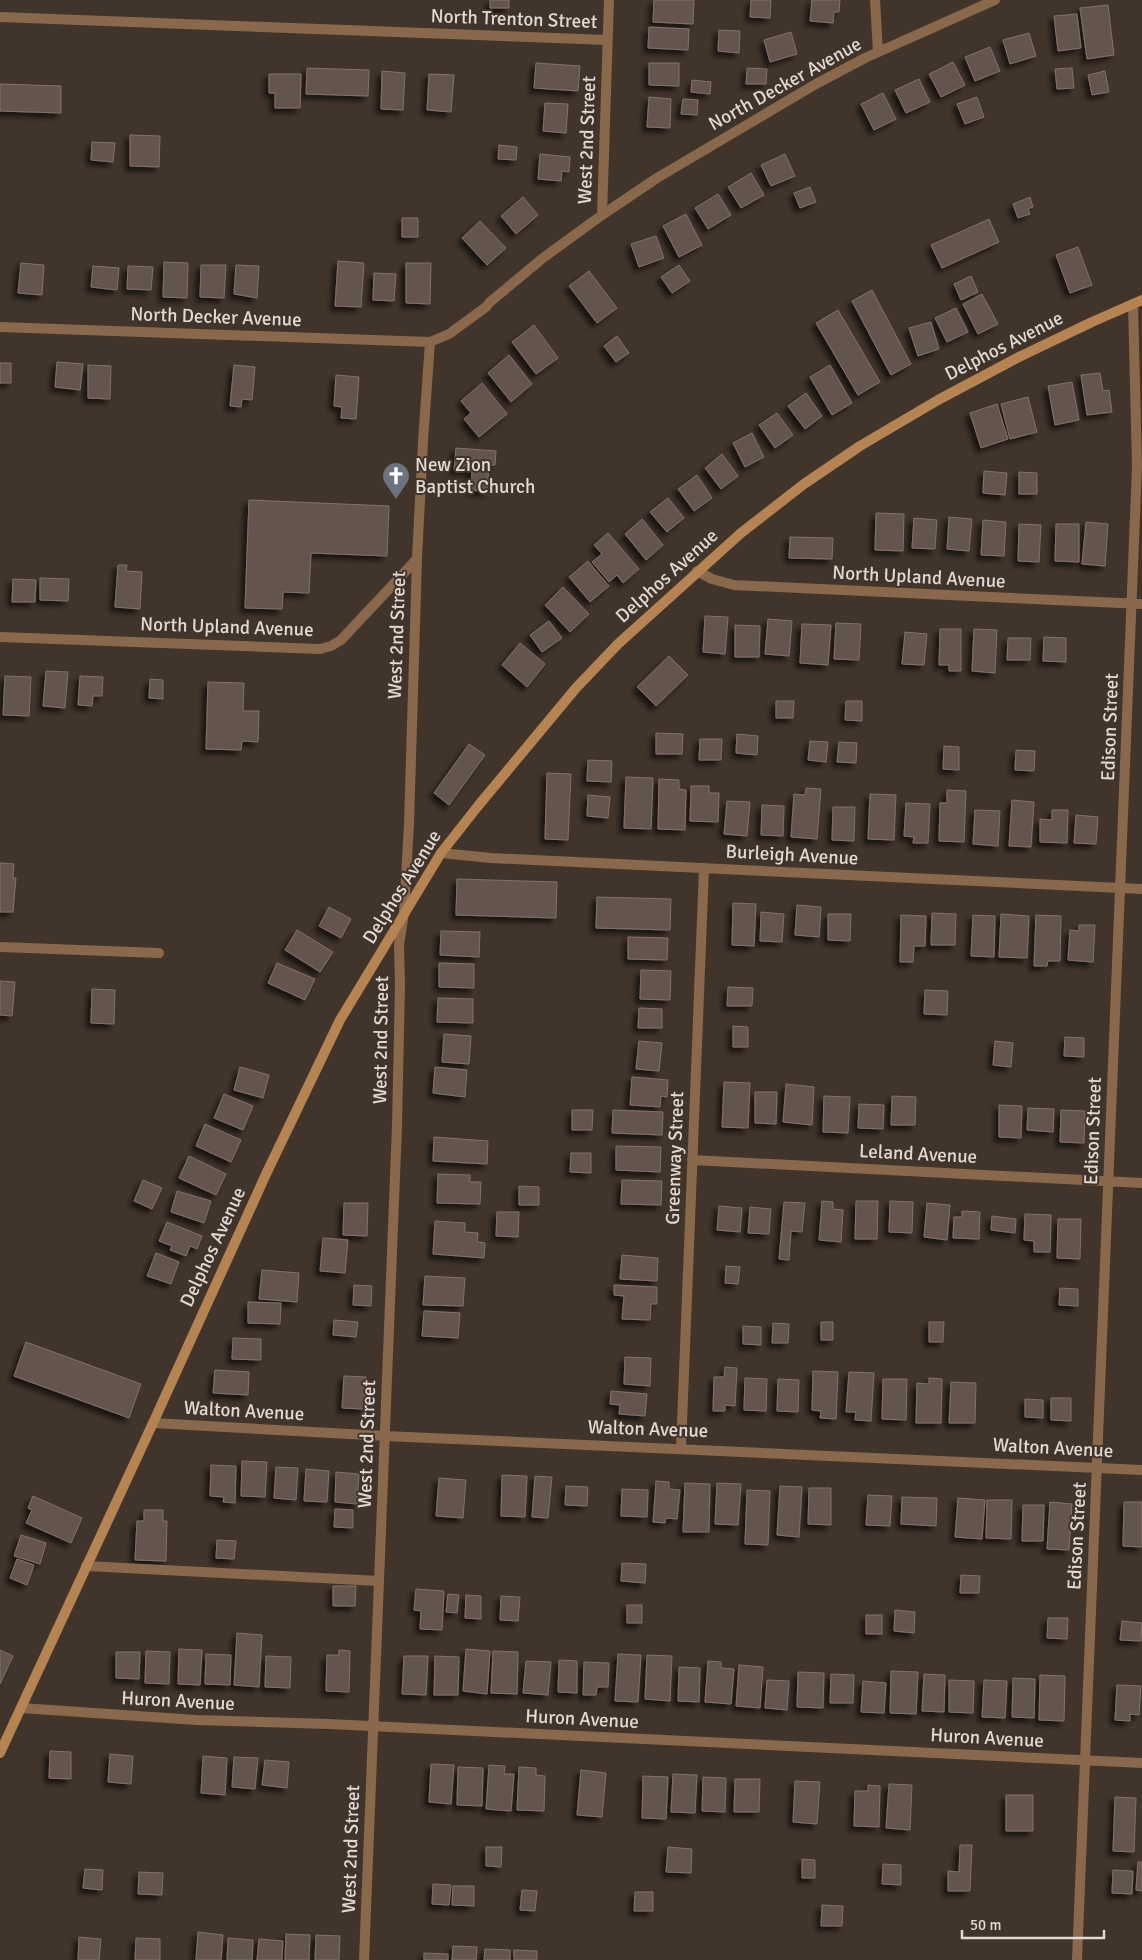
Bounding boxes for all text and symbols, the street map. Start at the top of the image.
street label: North Trenton Street [430,4,598,34]
street label: North Decker Avenue [704,32,866,136]
street label: West 2nd Street [573,75,601,205]
street label: North Decker Avenue [130,302,302,332]
street label: Delphos Avenue [941,306,1067,386]
place label: New Zion Baptist Church [415,453,535,499]
church icon: New Zion Baptist Church [381,461,411,500]
street label: Delphos Avenue [611,524,723,628]
street label: North Upland Avenue [832,560,1006,594]
street label: West 2nd Street [383,570,411,700]
street label: North Upland Avenue [140,612,314,642]
street label: Edison Street [1096,672,1124,781]
street label: Delphos Avenue [357,826,447,948]
street label: Burleigh Avenue [725,840,859,870]
street label: West 2nd Street [368,975,394,1104]
street label: Edison Street [1079,1076,1107,1185]
street label: Greenway Street [661,1091,689,1225]
street label: Leland Avenue [858,1139,978,1169]
street label: Delphos Avenue [175,1183,251,1311]
street label: West 2nd Street [353,1379,381,1509]
street label: Walton Avenue [183,1396,305,1426]
street label: Walton Avenue [587,1415,709,1443]
street label: Walton Avenue [992,1433,1114,1463]
street label: Edison Street [1062,1481,1092,1591]
street label: Huron Avenue [121,1686,235,1716]
street label: Huron Avenue [525,1704,639,1734]
street label: Huron Avenue [930,1723,1044,1753]
street label: West 2nd Street [337,1784,365,1914]
scale bar [962,1908,1104,1940]
text: 50 m [970,1916,1001,1934]

